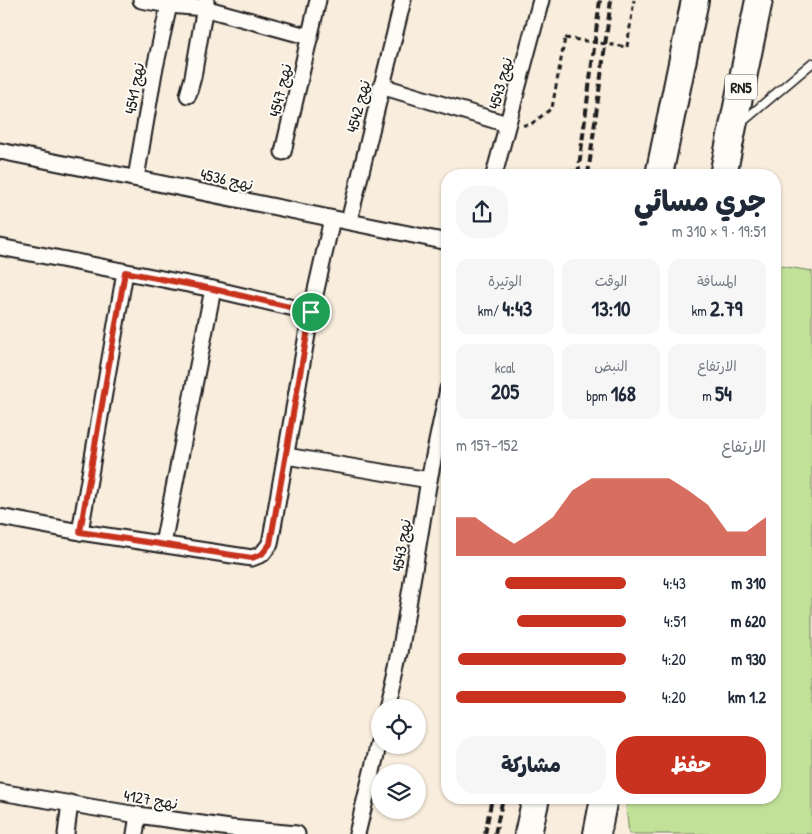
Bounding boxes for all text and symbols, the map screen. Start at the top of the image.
street label: نهج 4543 [482,54,518,112]
street label: نهج 4541 [119,60,149,116]
street label: نهج 4547 [263,61,297,119]
road number: RN5 [725,74,757,100]
street label: نهج 4542 [341,77,375,135]
street label: نهج 4536 [198,163,256,195]
text: جري مسائي [634,182,766,220]
button: share [456,186,508,238]
text: 19:51 · 9 × 310 m [672,220,766,242]
text: الوتيرة [488,271,522,290]
text: الوقت [595,271,627,290]
text: المسافة [697,271,737,290]
pin [290,291,332,333]
text: 4:43 [502,294,532,323]
text: 13:10 [592,294,630,323]
text: 2.79 [710,294,743,323]
icon: arrive [297,298,325,326]
text: /km [478,301,502,320]
text: km [691,301,710,320]
text: النبض [594,356,628,375]
text: الارتفاع [697,356,737,375]
text: kcal [495,358,515,377]
text: 205 [491,377,519,406]
text: 168 [611,379,636,408]
text: 54 [715,379,732,408]
text: bpm [586,386,611,405]
text: m [702,386,715,405]
text: 152–157 m [456,434,518,456]
text: الارتفاع [721,435,766,457]
street label: نهج 4543 [386,517,416,573]
text: 4:43 [663,572,686,594]
text: 310 m [731,572,766,594]
text: 4:51 [664,610,686,632]
text: 620 m [730,610,766,632]
text: 4:20 [662,648,686,670]
text: 930 m [731,648,766,670]
text: 4:20 [662,686,686,708]
text: 1.2 km [728,686,766,708]
map controls [371,699,426,819]
button: locate [371,699,426,754]
button: مشاركة [456,736,606,794]
button: حفظ [616,736,766,794]
button: layers [371,764,426,819]
street label: نهج 4127 [122,784,180,814]

